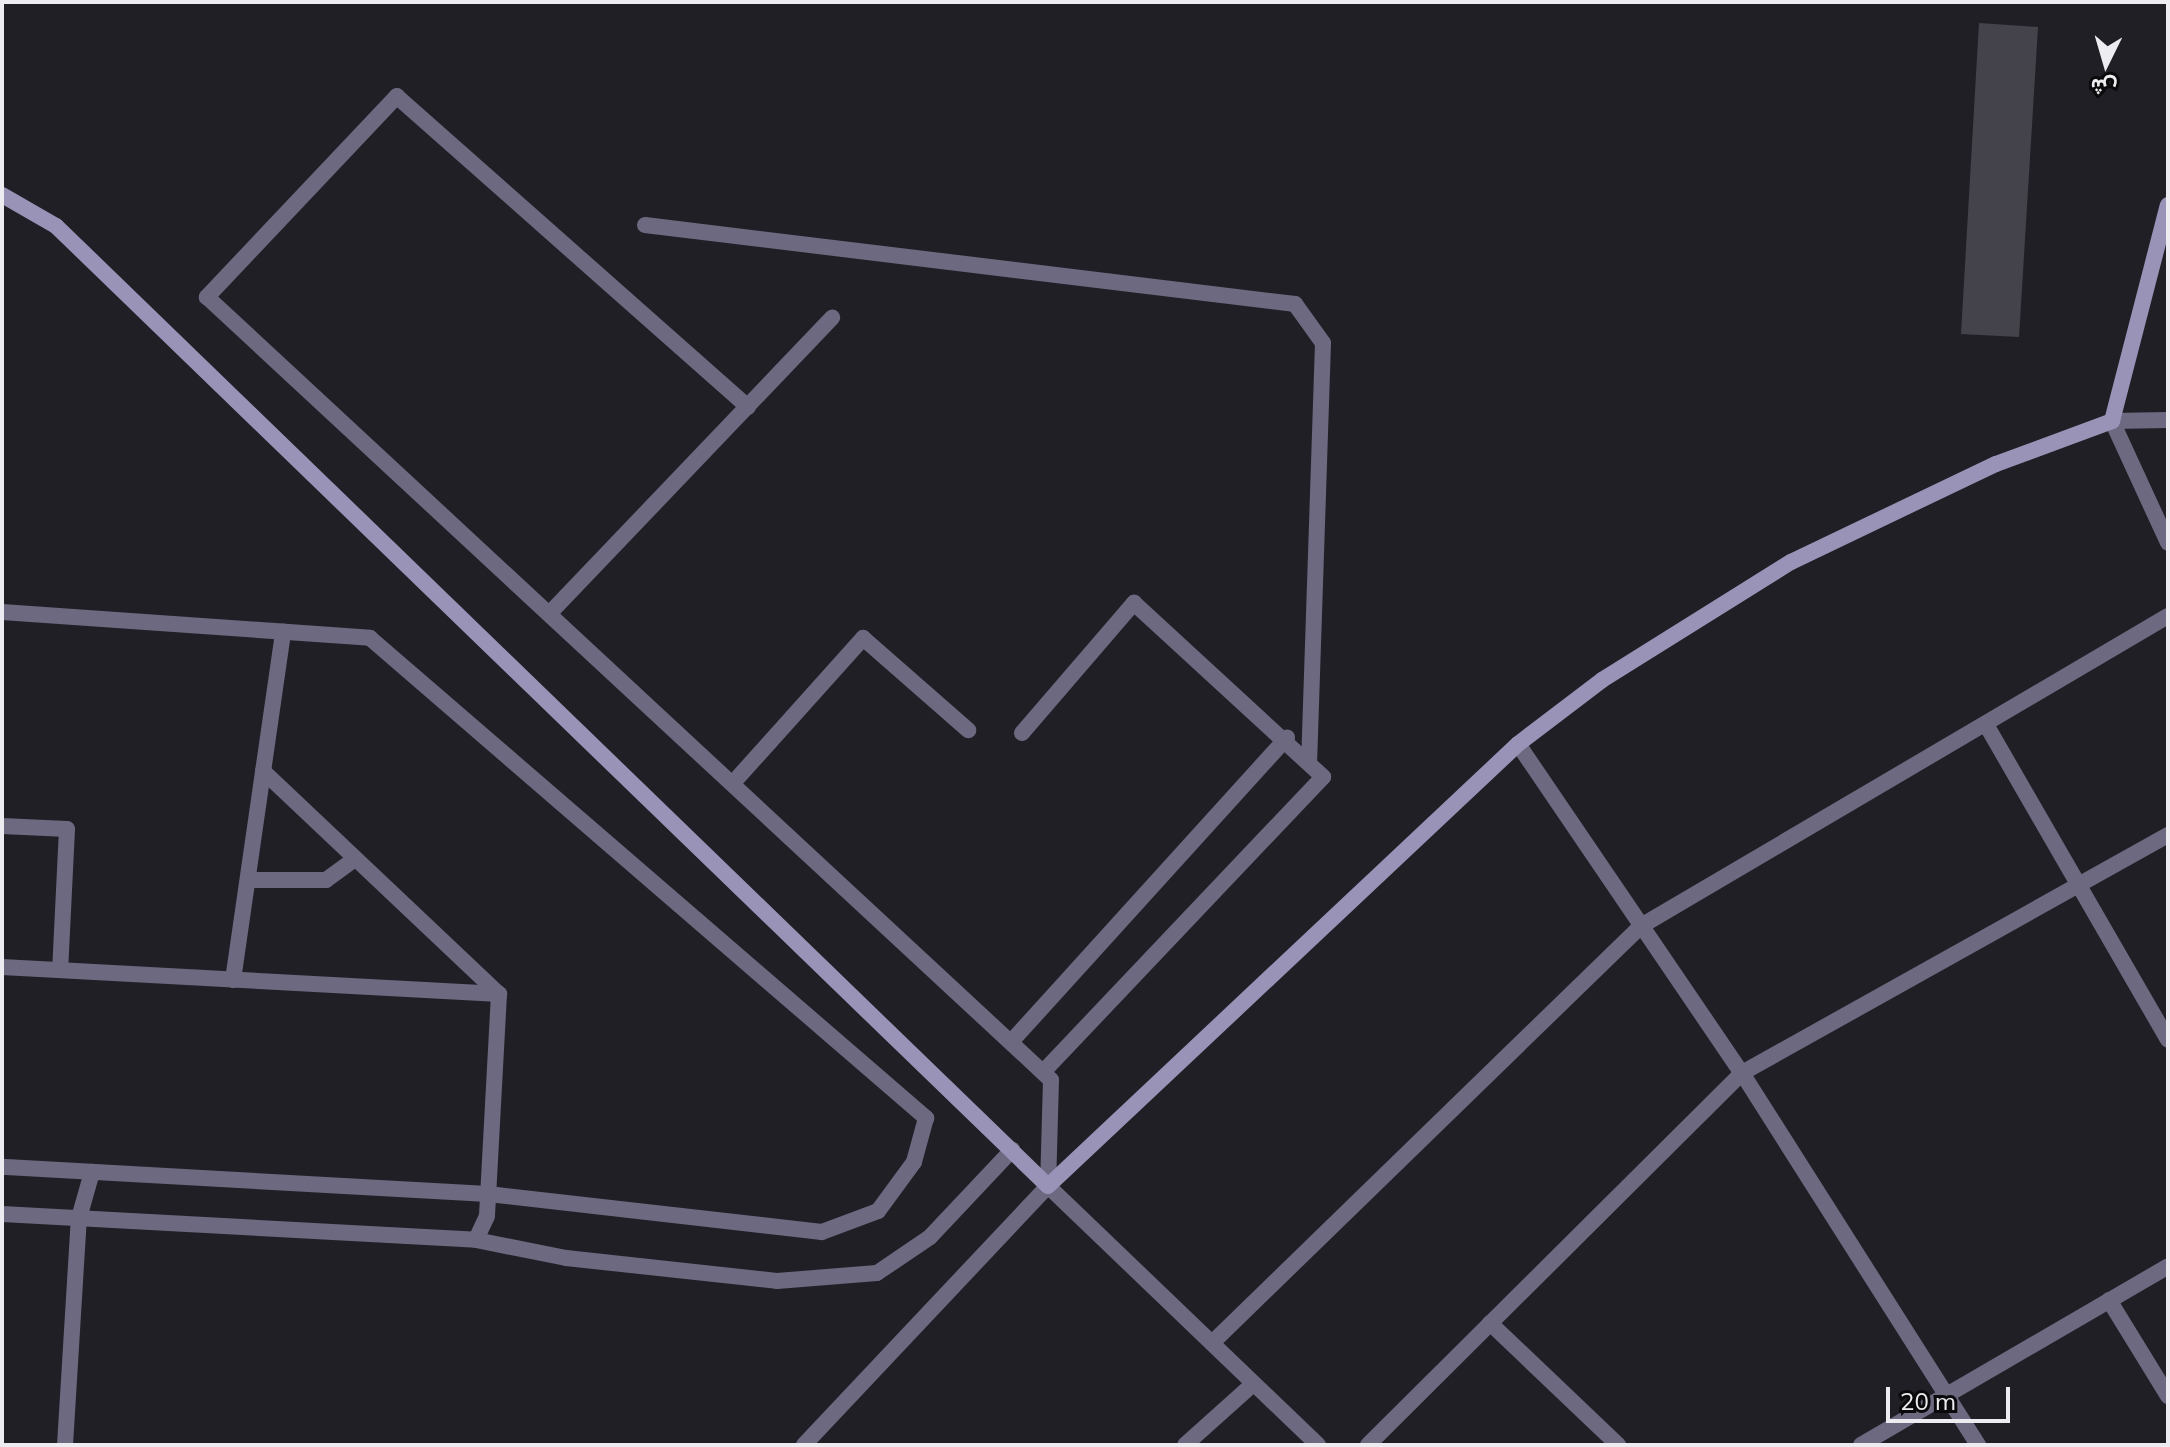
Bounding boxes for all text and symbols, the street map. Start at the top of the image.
north arrow [2066,24,2146,104]
text: ش [2090,73,2118,103]
scale bar [1890,1371,2014,1421]
text: 20 m [1900,1386,1956,1416]

